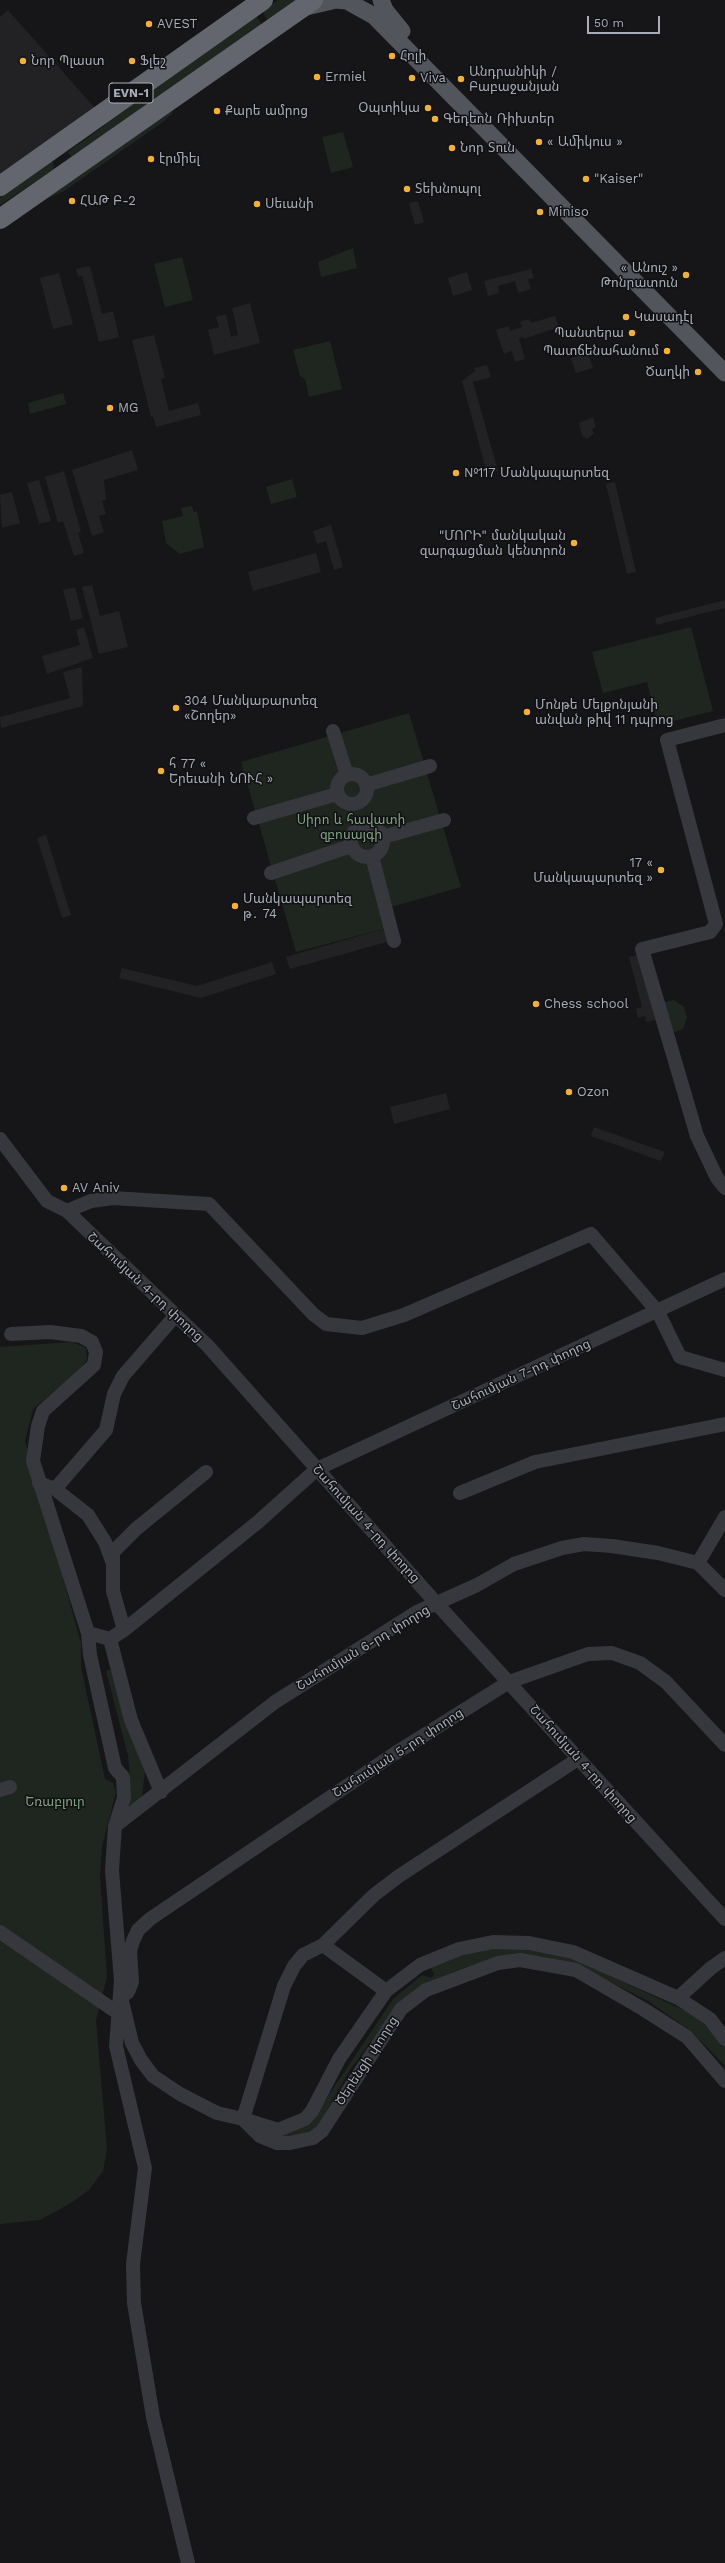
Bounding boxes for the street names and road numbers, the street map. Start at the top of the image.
road number: EVN-1 [109,83,153,103]
street label: Շահումյան 4-րդ փողոց [84,1229,206,1345]
street label: Շահումյան 7-րդ փողոց [449,1336,593,1414]
street label: Շահումյան 4-րդ փողոց [309,1462,423,1586]
street label: Շահումյան 6-րդ փողոց [293,1602,433,1694]
street label: Շահումյան 4-րդ փողոց [526,1702,640,1826]
street label: Շահումյան 5-րդ փողոց [330,1705,466,1801]
street label: Ծերենցի փողոց [332,2013,402,2109]

